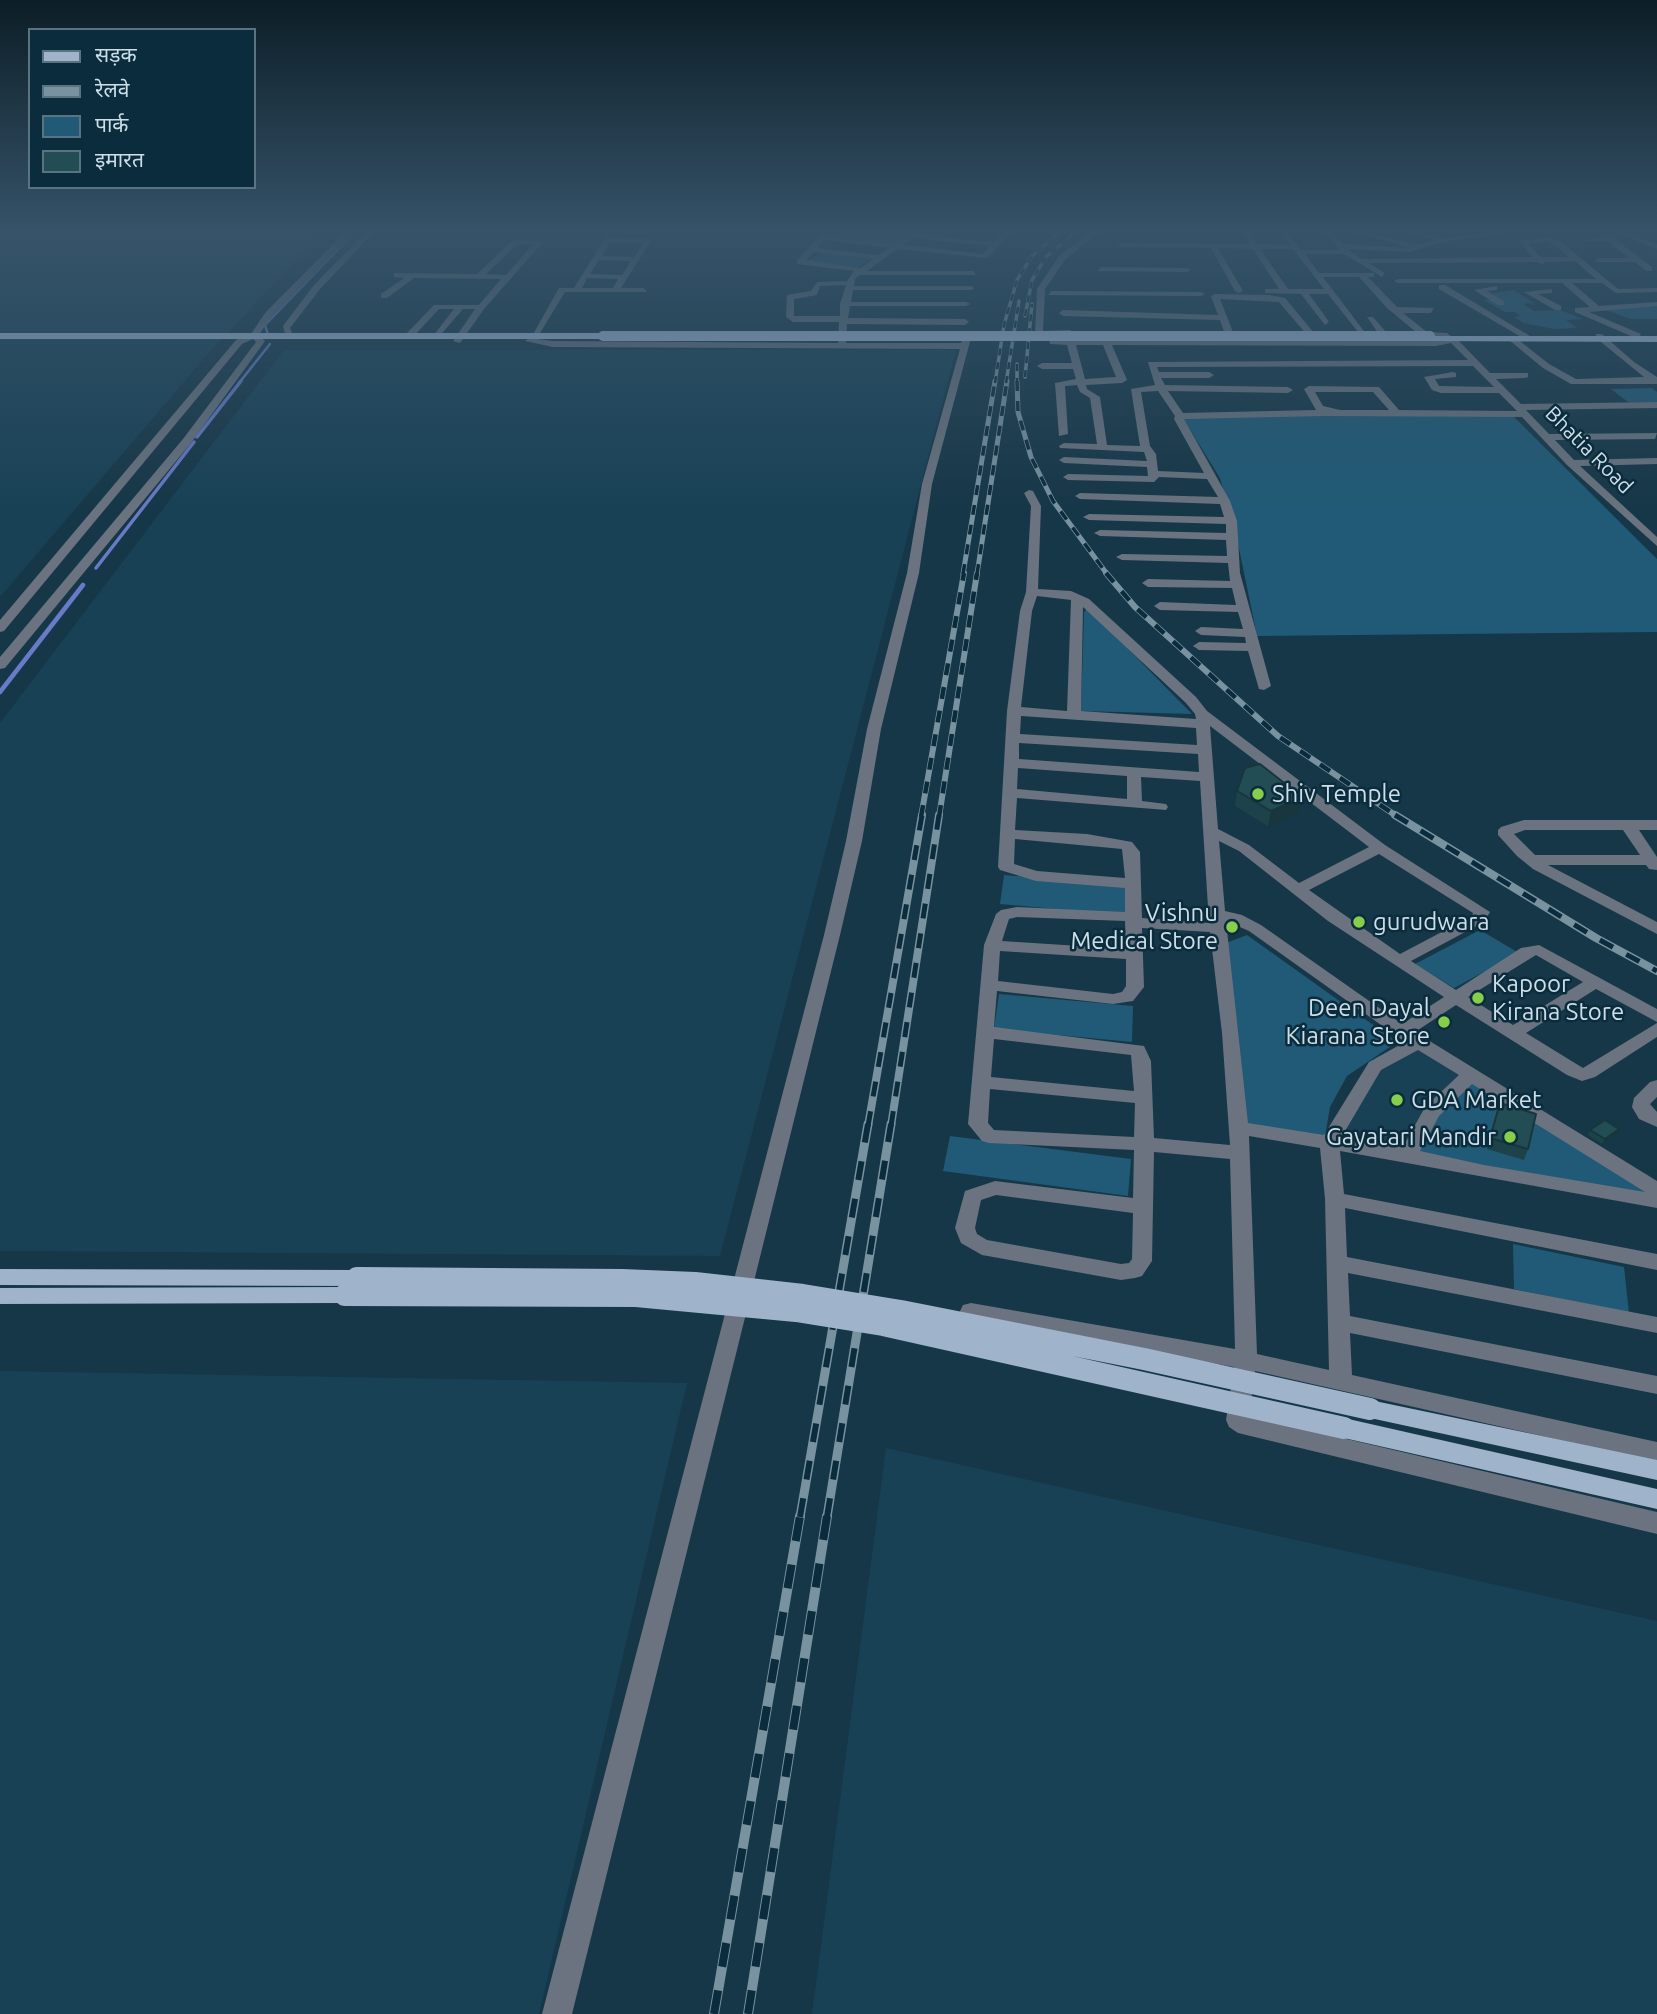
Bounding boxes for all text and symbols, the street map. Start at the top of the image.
legend [28,28,256,189]
text: सड़क [95,42,137,66]
text: रेलवे [95,77,130,101]
text: पार्क [95,112,129,136]
text: इमारत [95,147,144,171]
street label: Bhatia Road [1540,401,1638,499]
place label: Shiv Temple [1272,780,1401,808]
marker: Shiv Temple [1250,786,1266,802]
place label: Vishnu Medical Store [1070,899,1218,955]
place label: gurudwara [1373,908,1490,936]
marker: gurudwara [1351,914,1367,930]
marker: Vishnu Medical Store [1224,919,1240,935]
place label: Kapoor Kirana Store [1492,970,1624,1026]
marker: Kapoor Kirana Store [1470,990,1486,1006]
place label: Deen Dayal Kiarana Store [1285,994,1430,1050]
marker: Deen Dayal Kiarana Store [1436,1014,1452,1030]
place label: GDA Market [1411,1086,1541,1114]
marker: GDA Market [1389,1092,1405,1108]
place label: Gayatari Mandir [1326,1123,1496,1151]
marker: Gayatari Mandir [1502,1129,1518,1145]

